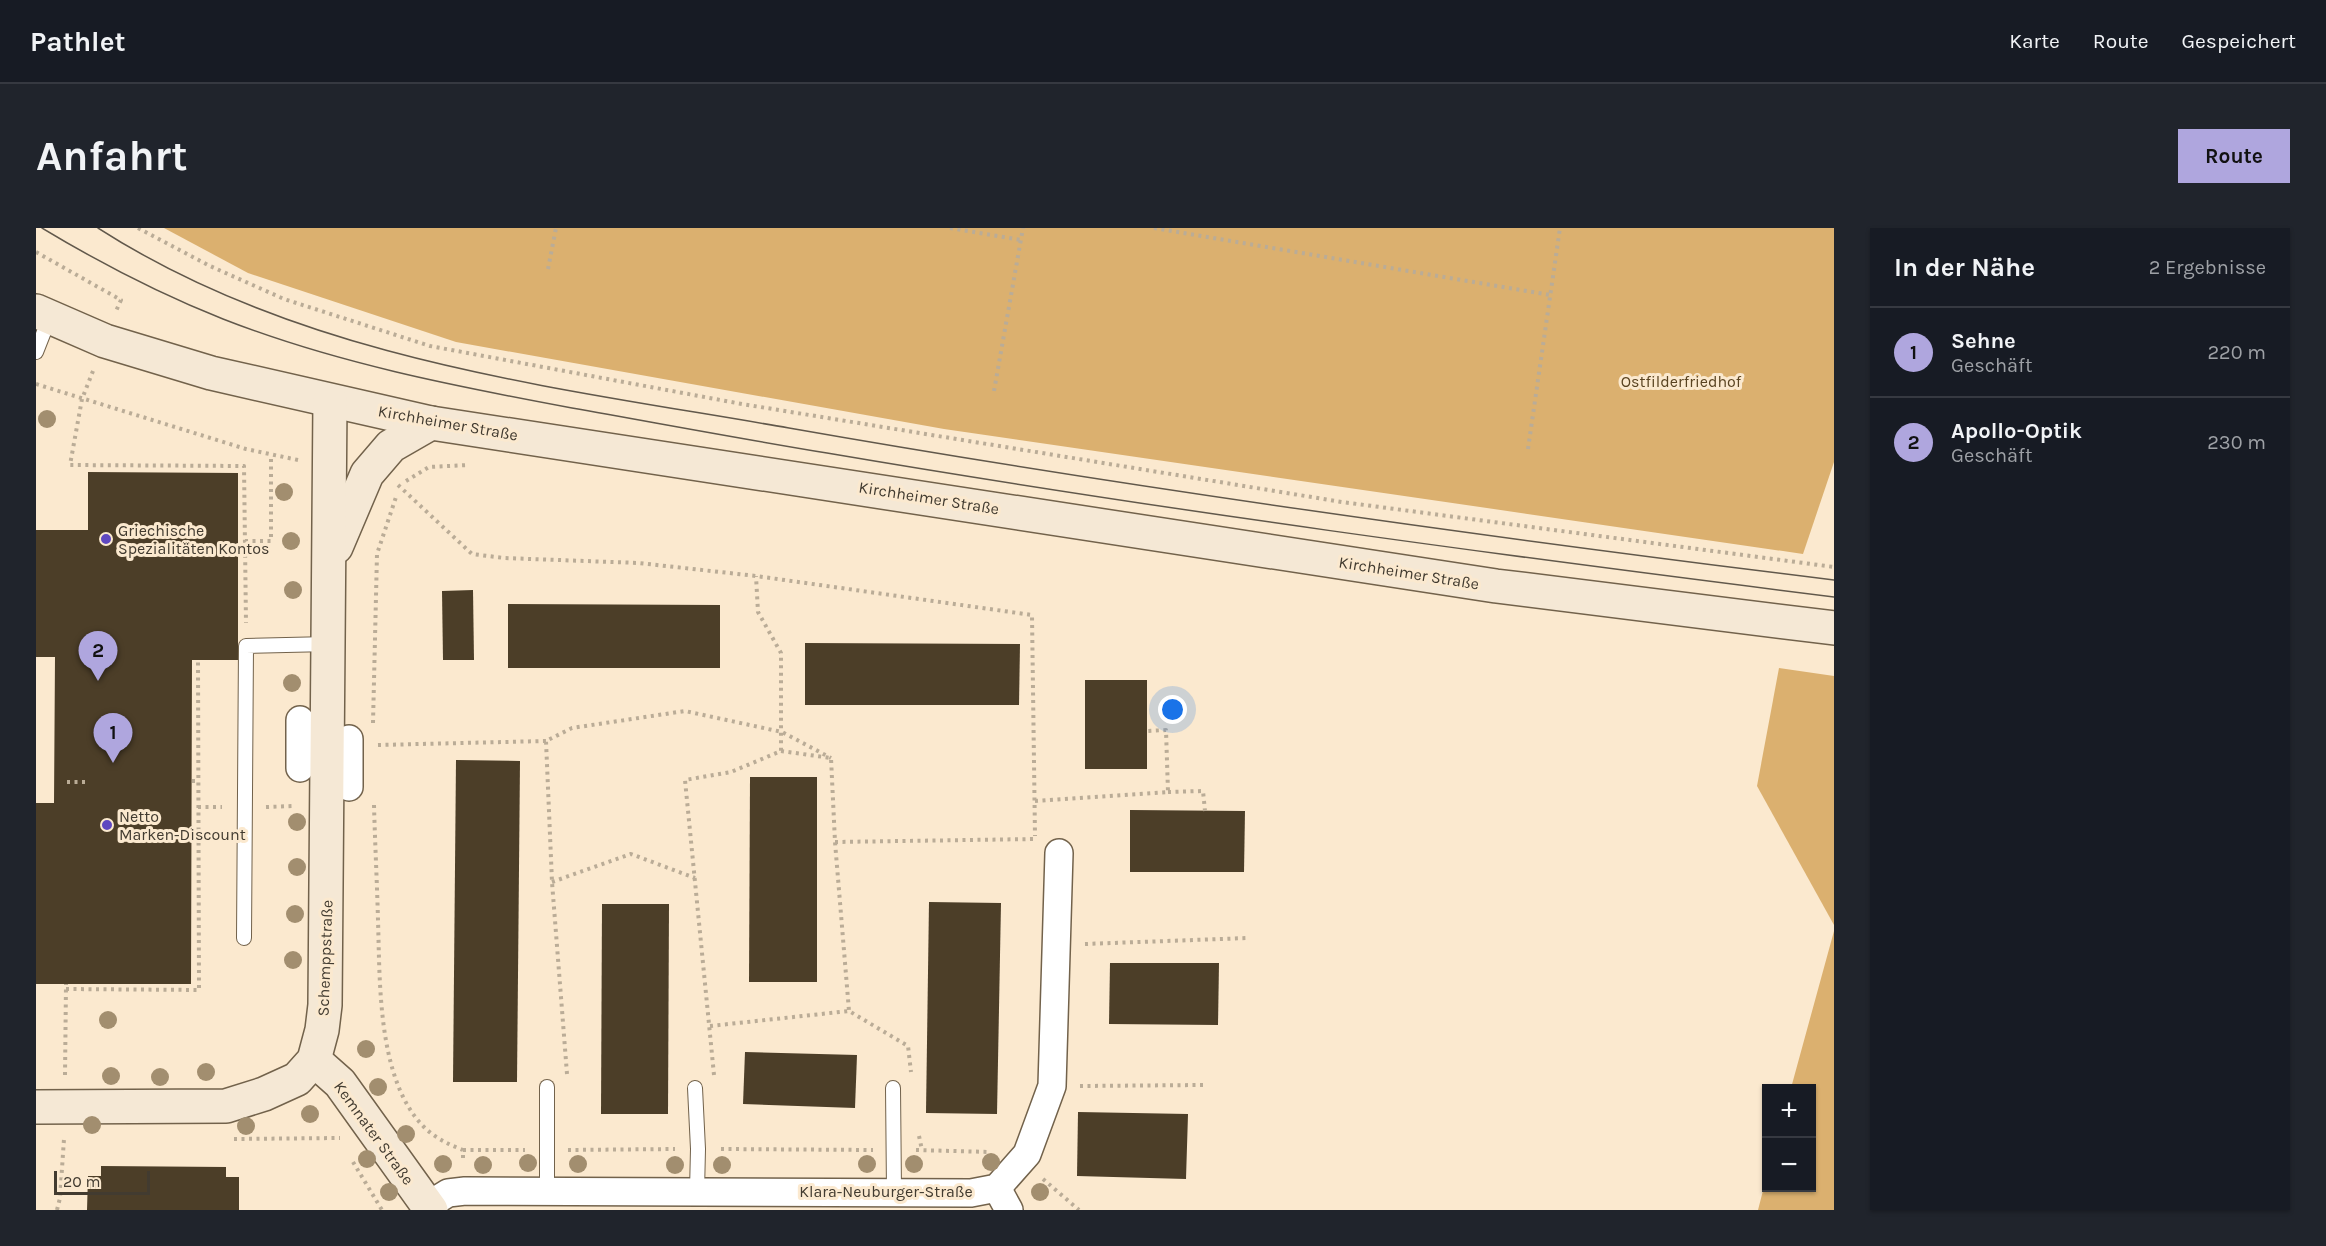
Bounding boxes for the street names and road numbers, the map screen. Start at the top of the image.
street label: Kirchheimer Straße [376,401,520,445]
street label: Kirchheimer Straße [857,478,1001,518]
street label: Kirchheimer Straße [1337,553,1481,593]
street label: Schemppstraße [313,899,337,1017]
street label: Kemnater Straße [330,1077,418,1189]
street label: Klara-Neuburger-Straße [799,1182,973,1201]

